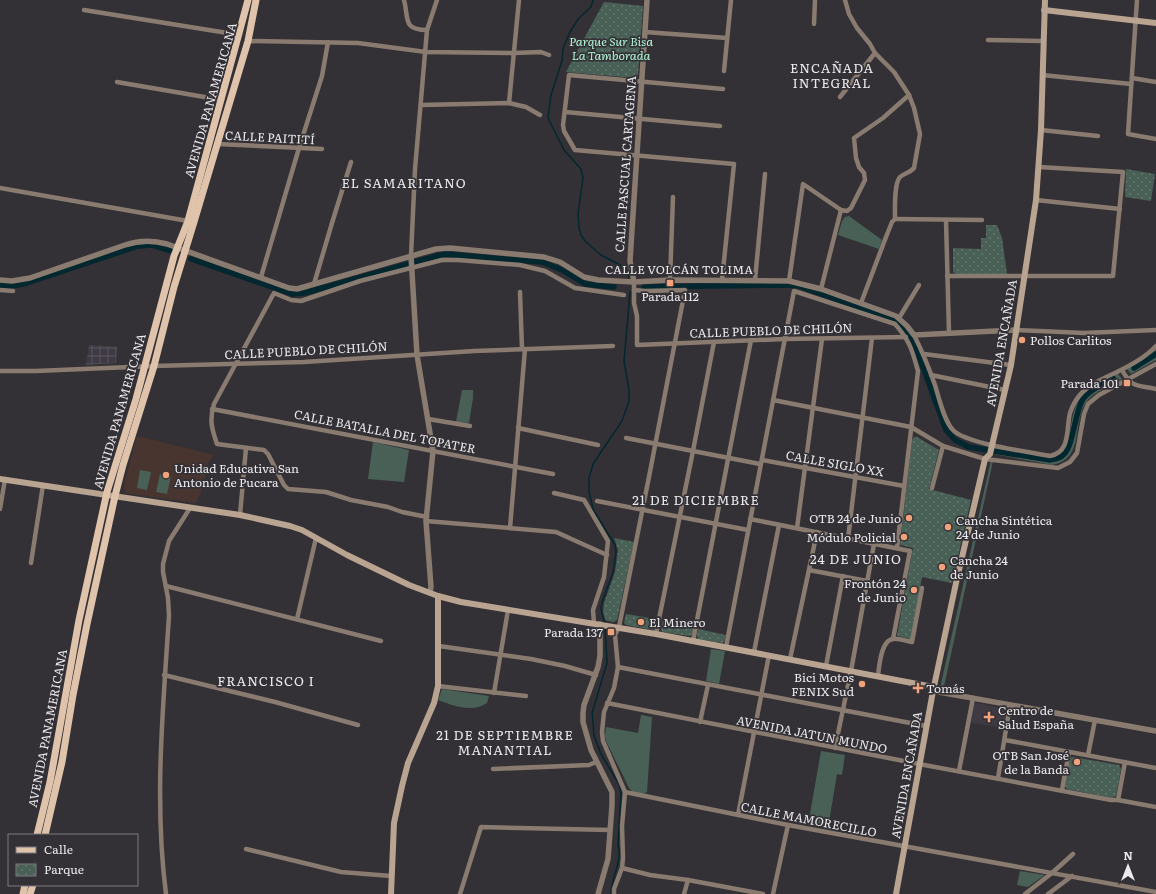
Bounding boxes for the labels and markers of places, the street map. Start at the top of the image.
marker: Parada 112 [665,278,675,288]
place label: Parada 112 [641,287,699,305]
place label: Pollos Carlitos [1030,331,1112,349]
marker: Pollos Carlitos [1017,335,1027,345]
place label: Parada 101 [1060,374,1119,392]
marker: Parada 101 [1122,378,1132,388]
place label: Unidad Educativa San Antonio de Pucara [174,459,299,491]
marker: Unidad Educativa San Antonio de Pucara [161,470,171,480]
place label: OTB 24 de Junio [809,509,901,527]
place label: Cancha Sintética 24 de Junio [956,511,1053,543]
marker: OTB 24 de Junio [904,513,914,523]
marker: Cancha Sintética 24 de Junio [943,522,953,532]
place label: Módulo Policial [807,528,896,546]
marker: Módulo Policial [899,532,909,542]
place label: Cancha 24 de Junio [950,551,1008,583]
marker: Cancha 24 de Junio [937,562,947,572]
place label: Frontón 24 de Junio [844,574,906,606]
marker: Frontón 24 de Junio [909,585,919,595]
place label: El Minero [649,613,706,631]
marker: El Minero [636,617,646,627]
place label: Parada 137 [544,623,603,641]
marker: Parada 137 [606,627,616,637]
place label: Bici Motos FENIX Sud [791,668,855,700]
marker: Bici Motos FENIX Sud [857,679,867,689]
place label: Tomás [926,679,965,697]
marker: Tomás [913,683,923,693]
place label: Centro de Salud España [998,701,1074,733]
marker: Centro de Salud España [983,711,995,723]
place label: OTB San José de la Banda [993,746,1070,778]
marker: OTB San José de la Banda [1072,757,1082,767]

